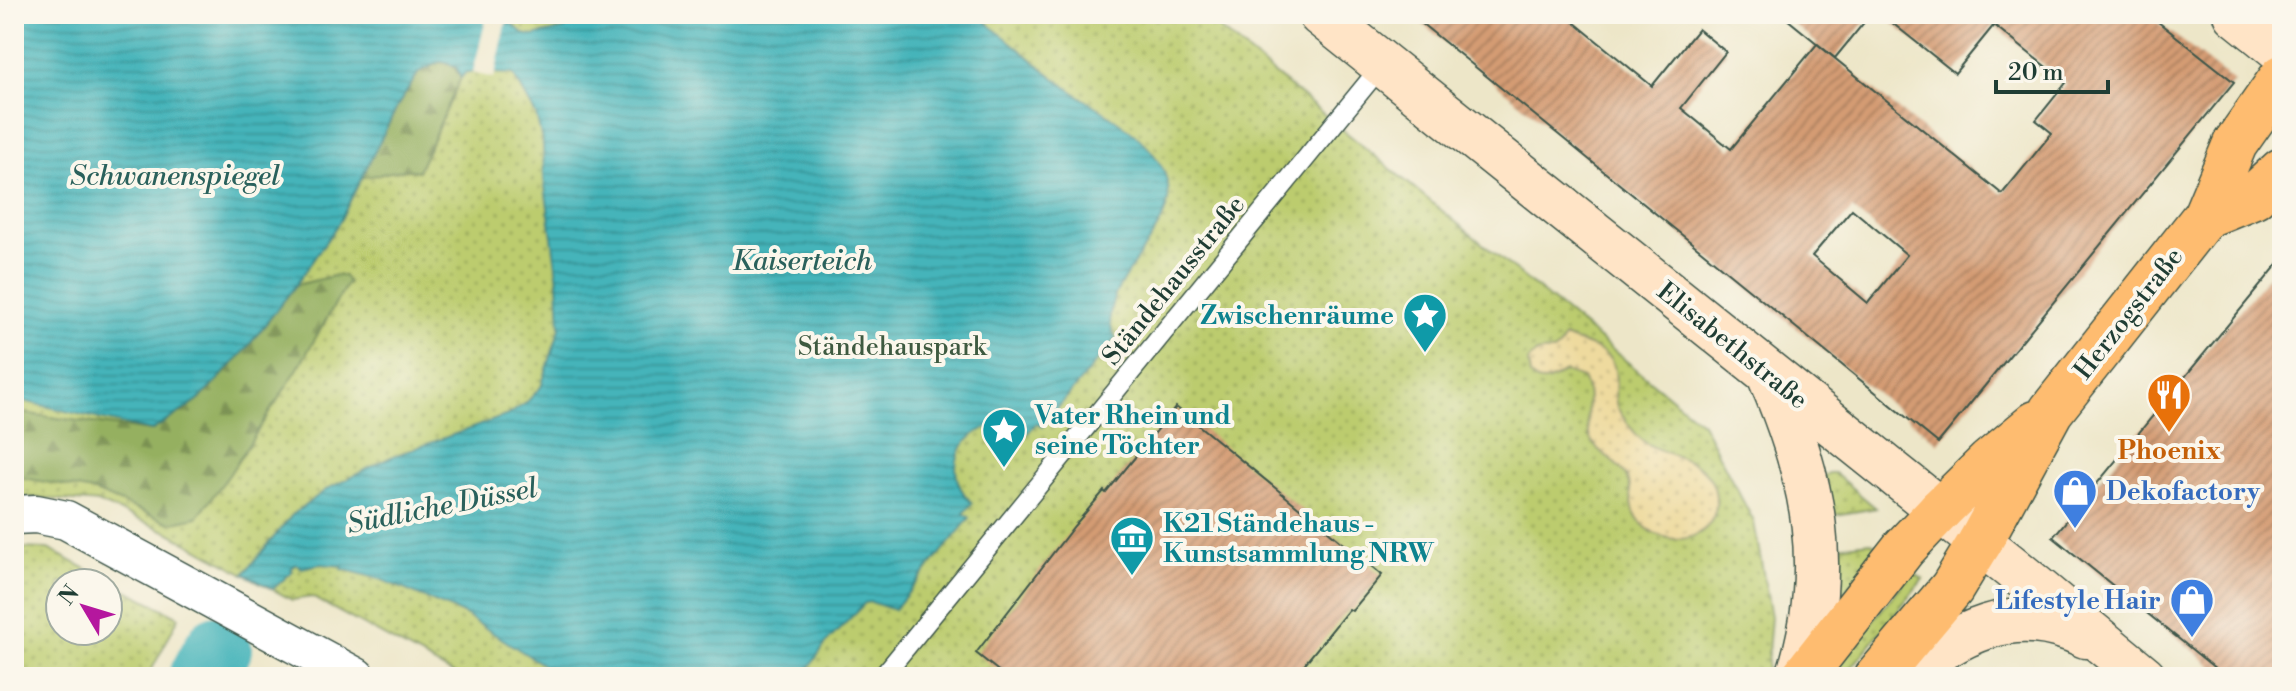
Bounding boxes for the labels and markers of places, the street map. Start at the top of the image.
place icon: Zwischenräume [1401,291,1449,354]
place label: Zwischenräume [1201,300,1394,332]
restaurant icon: Phoenix [2145,371,2193,434]
place label: Vater Rhein und seine Töchter [1034,400,1231,462]
place icon: Vater Rhein und seine Töchter [980,406,1028,469]
place label: Phoenix [2118,435,2220,467]
shop icon: Dekofactory [2051,467,2099,530]
place label: Dekofactory [2106,476,2261,508]
place label: K21 Ständehaus - Kunstsammlung NRW [1163,508,1435,570]
museum icon: K21 Ständehaus - Kunstsammlung NRW [1108,514,1156,577]
shop icon: Lifestyle Hair [2168,576,2216,639]
place label: Lifestyle Hair [1995,585,2161,617]

